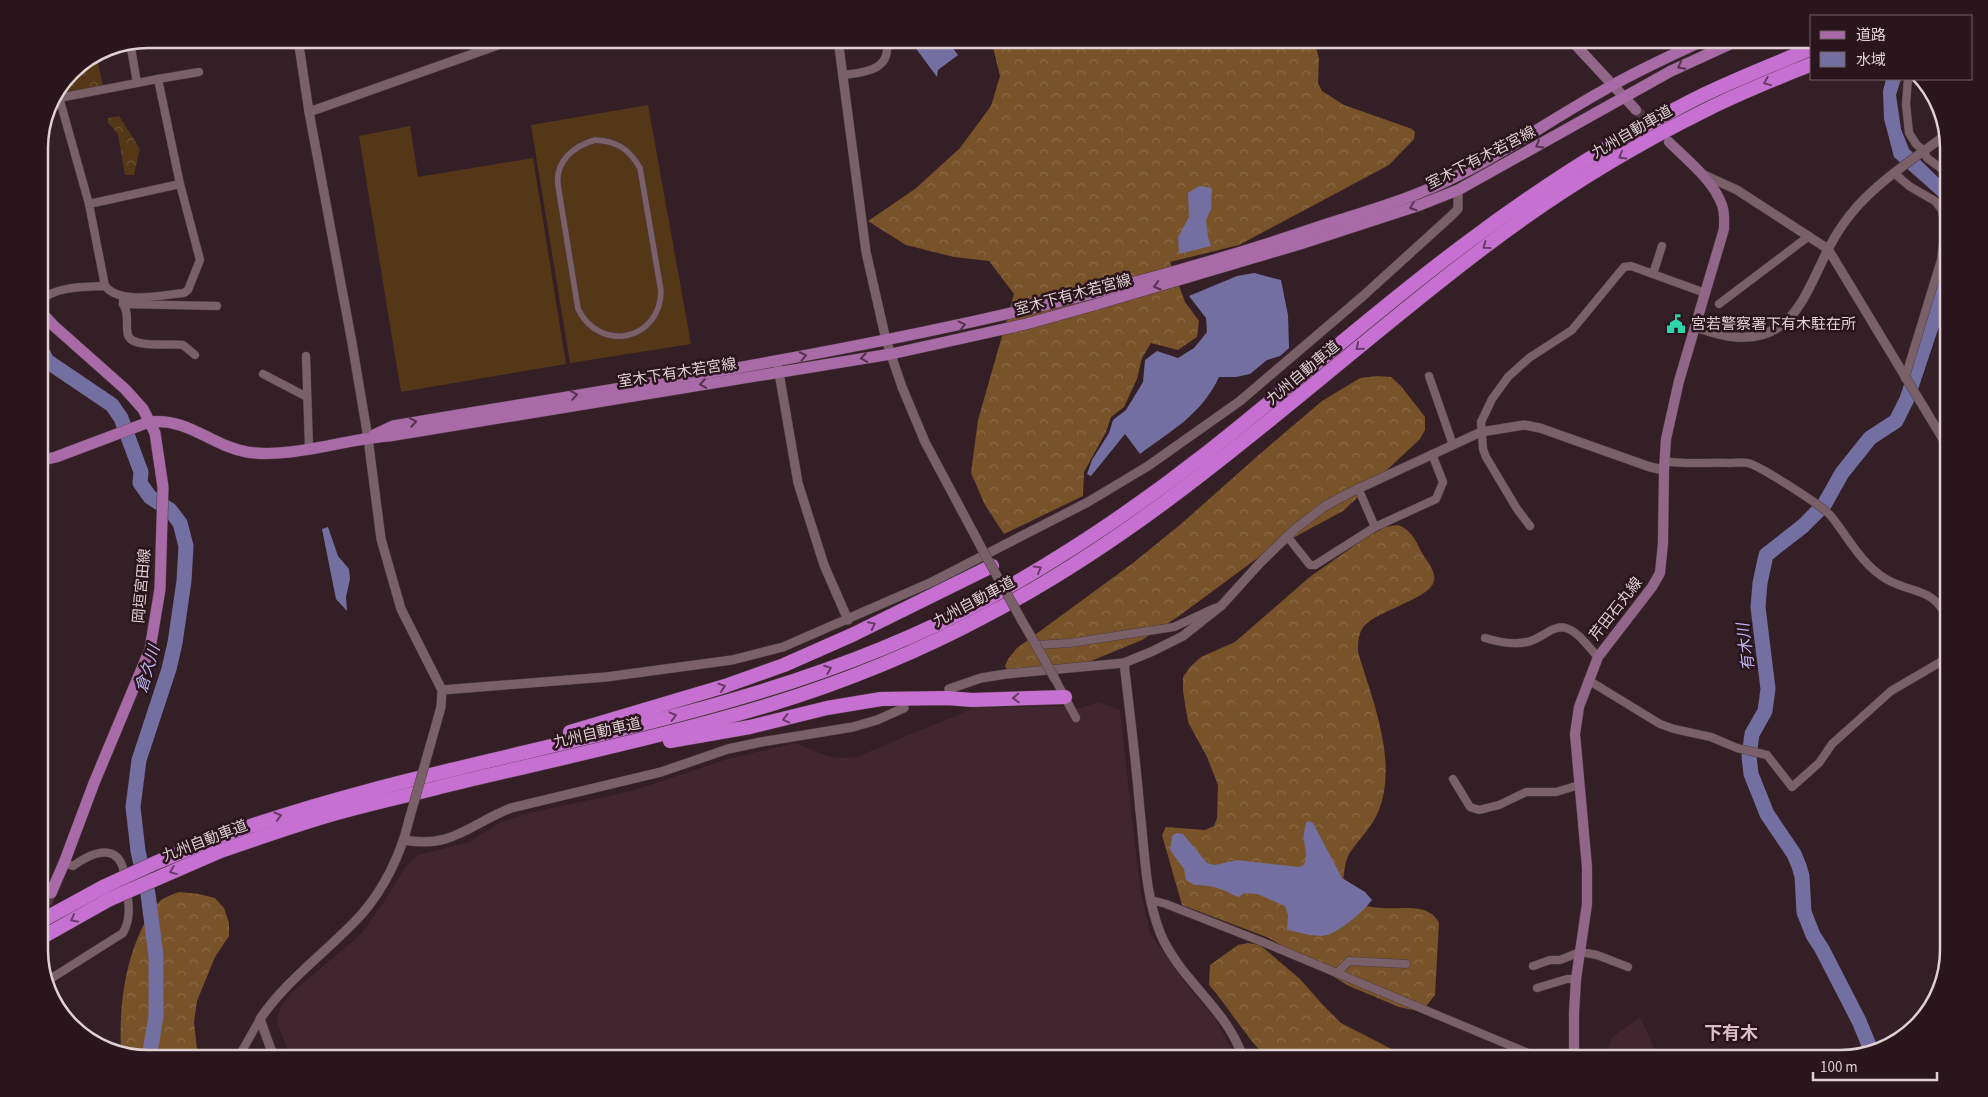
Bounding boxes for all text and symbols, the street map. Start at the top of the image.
legend [1810,15,1973,80]
text: 道路 [1856,25,1886,46]
text: 水域 [1856,50,1886,71]
one-way arrow [1677,60,1686,70]
one-way arrow [1763,77,1771,87]
street label: 九州自動車道 [1588,100,1676,164]
street label: 室木下有木若宮線 [1423,121,1539,195]
one-way arrow [1535,139,1544,149]
one-way arrow [1618,149,1627,159]
one-way arrow [1409,201,1418,211]
one-way arrow [1483,240,1492,248]
street label: 室木下有木若宮線 [1012,269,1134,321]
one-way arrow [1154,281,1162,291]
public building icon: 宮若警察署下有木駐在所 [1665,313,1687,335]
place label: 宮若警察署下有木駐在所 [1691,314,1856,335]
one-way arrow [958,320,967,330]
street label: 九州自動車道 [1262,336,1344,410]
one-way arrow [1356,341,1365,350]
one-way arrow [798,352,807,362]
street label: 室木下有木若宮線 [616,353,738,393]
one-way arrow [859,353,868,363]
one-way arrow [699,379,708,389]
one-way arrow [569,391,578,401]
one-way arrow [409,418,418,428]
street label: 岡垣宮田線 [128,548,156,624]
one-way arrow [1033,566,1042,576]
street label: 九州自動車道 [929,572,1019,632]
street label: 芹田石丸線 [1585,573,1647,645]
water label: 有木川 [1732,620,1760,672]
one-way arrow [867,621,876,631]
water label: 倉久川 [130,641,166,695]
one-way arrow [824,665,832,675]
one-way arrow [717,682,725,692]
one-way arrow [1012,693,1020,704]
one-way arrow [669,712,677,722]
street label: 九州自動車道 [551,713,643,753]
one-way arrow [782,713,790,723]
one-way arrow [273,812,282,822]
street label: 九州自動車道 [159,815,251,867]
one-way arrow [169,865,178,875]
one-way arrow [71,913,80,923]
district label: 下有木 [1704,1021,1758,1046]
scale bar [1813,1050,1937,1082]
text: 100 m [1820,1057,1858,1078]

